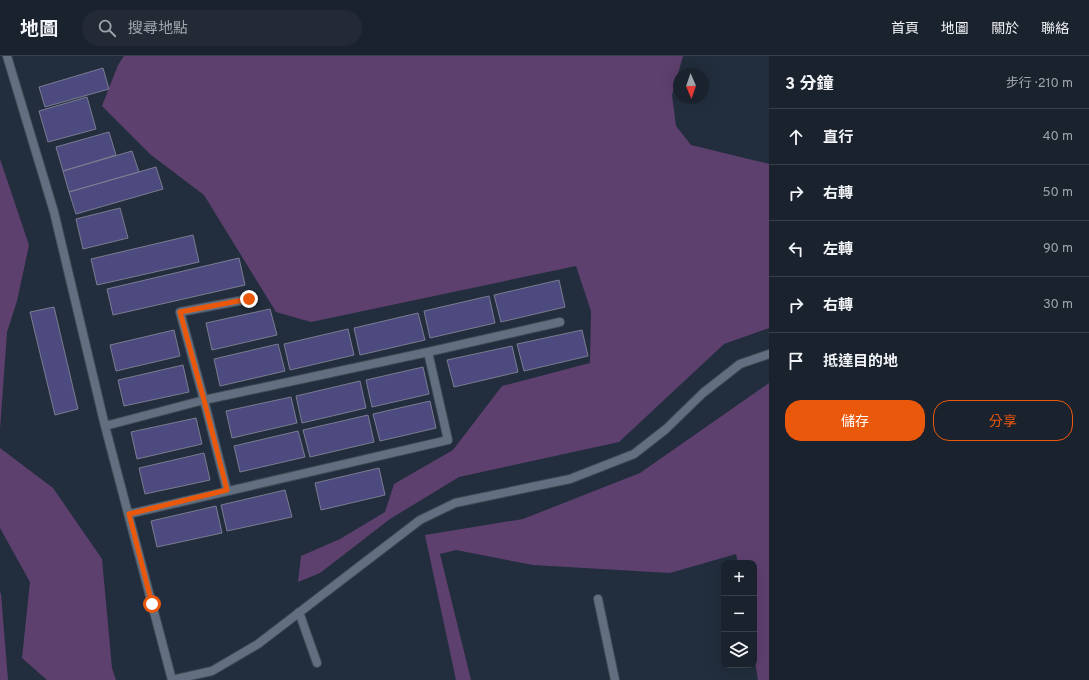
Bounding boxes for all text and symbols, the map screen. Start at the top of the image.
search box [82,10,362,46]
icon: search [96,17,118,39]
text: 地圖 [20,18,58,42]
text: 搜尋地點 [128,20,188,39]
text: 首頁 [891,21,919,38]
text: 地圖 [941,21,969,38]
text: 關於 [991,21,1019,38]
text: 聯絡 [1041,21,1069,38]
north arrow [673,68,709,104]
text: 3 分鐘 [785,74,833,96]
text: 步行 · 210 m [1006,76,1073,92]
icon: ahead [785,126,807,148]
text: 直行 [823,129,853,148]
text: 40 m [1043,129,1073,145]
icon: right [785,182,807,204]
text: 右轉 [823,185,853,204]
text: 50 m [1043,185,1073,201]
icon: left [785,238,807,260]
text: 左轉 [823,241,853,260]
text: 90 m [1043,241,1073,257]
route end [240,290,258,308]
icon: right [785,294,807,316]
text: 右轉 [823,297,853,316]
text: 30 m [1043,297,1073,313]
icon: arrive [785,350,807,372]
text: 抵達目的地 [823,353,898,372]
button: 儲存 [785,400,925,441]
button: 分享 [933,400,1073,441]
map controls [721,560,757,668]
button: + [721,560,757,596]
route start [143,595,161,613]
button: − [721,596,757,632]
button: layers [721,632,757,668]

